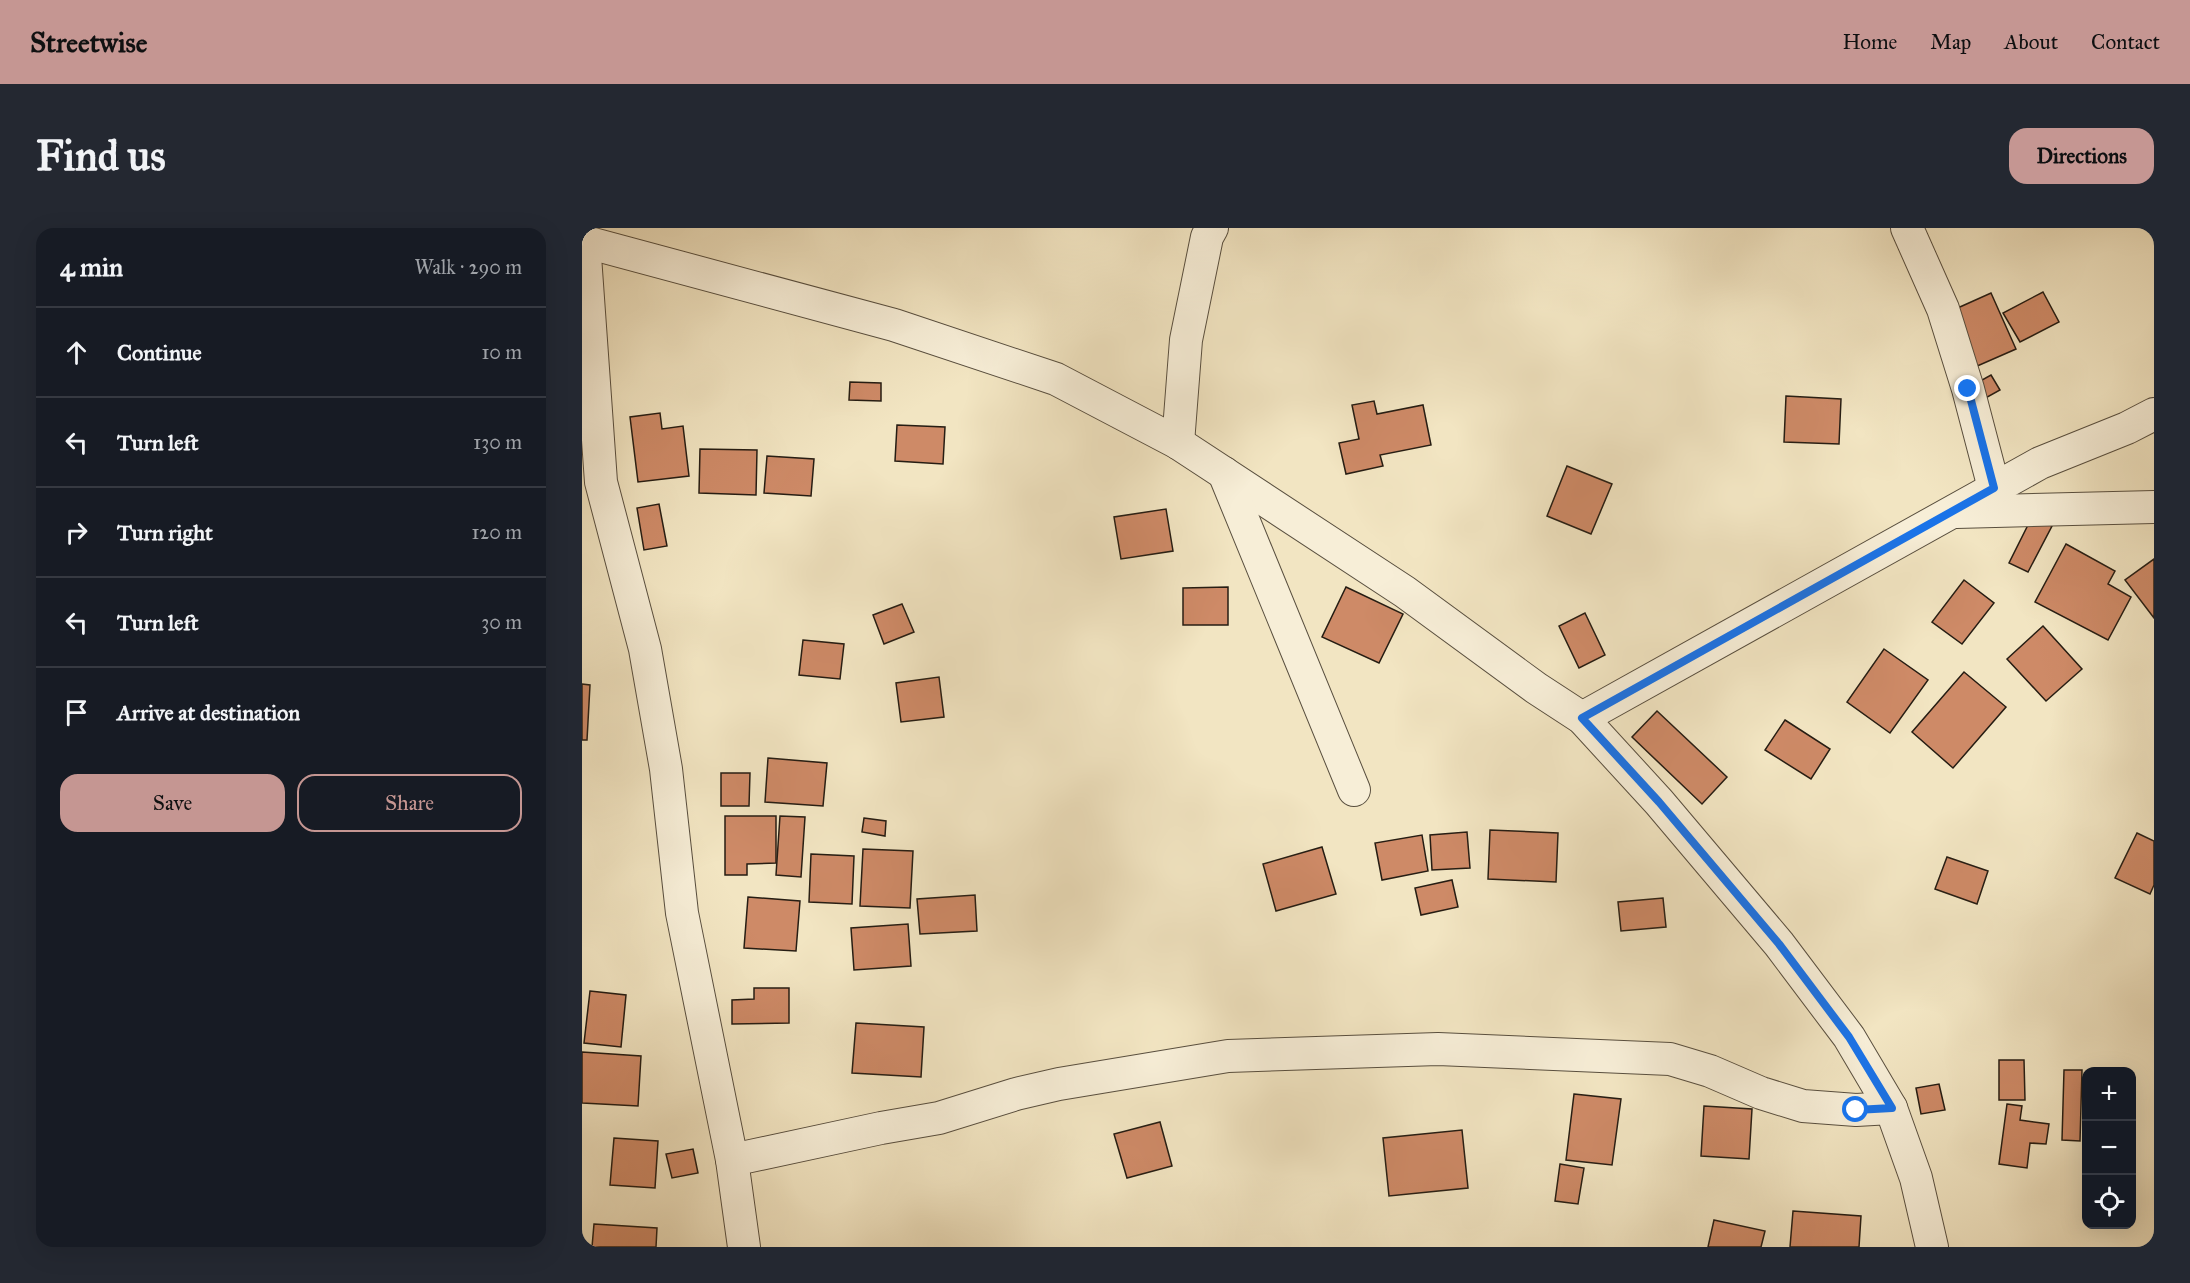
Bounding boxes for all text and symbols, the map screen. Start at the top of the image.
text: Streetwise [30,25,147,60]
text: Home [1842,29,1897,55]
text: Map [1930,29,1971,55]
text: About [2004,29,2058,55]
text: Contact [2091,29,2160,55]
button: Directions [2009,128,2154,184]
text: Find us [36,130,166,182]
text: 4 min [60,251,123,283]
text: Walk · 290 m [414,255,522,279]
icon: ahead [60,336,93,369]
text: Continue [117,339,202,366]
text: 10 m [481,340,522,364]
route end [1954,375,1980,401]
icon: left [60,426,93,459]
text: Turn left [117,429,199,456]
text: 130 m [473,430,522,454]
icon: right [60,516,93,549]
text: Turn right [117,519,213,546]
text: 120 m [471,520,522,544]
icon: left [60,606,93,639]
text: Turn left [117,609,199,636]
text: 30 m [481,610,522,634]
icon: arrive [60,696,93,729]
text: Arrive at destination [117,699,300,726]
button: Save [60,774,285,832]
button: Share [297,774,522,832]
map controls [2082,1067,2136,1229]
button: + [2082,1067,2136,1121]
route start [1842,1096,1868,1122]
button: − [2082,1121,2136,1175]
button: locate [2082,1175,2136,1229]

